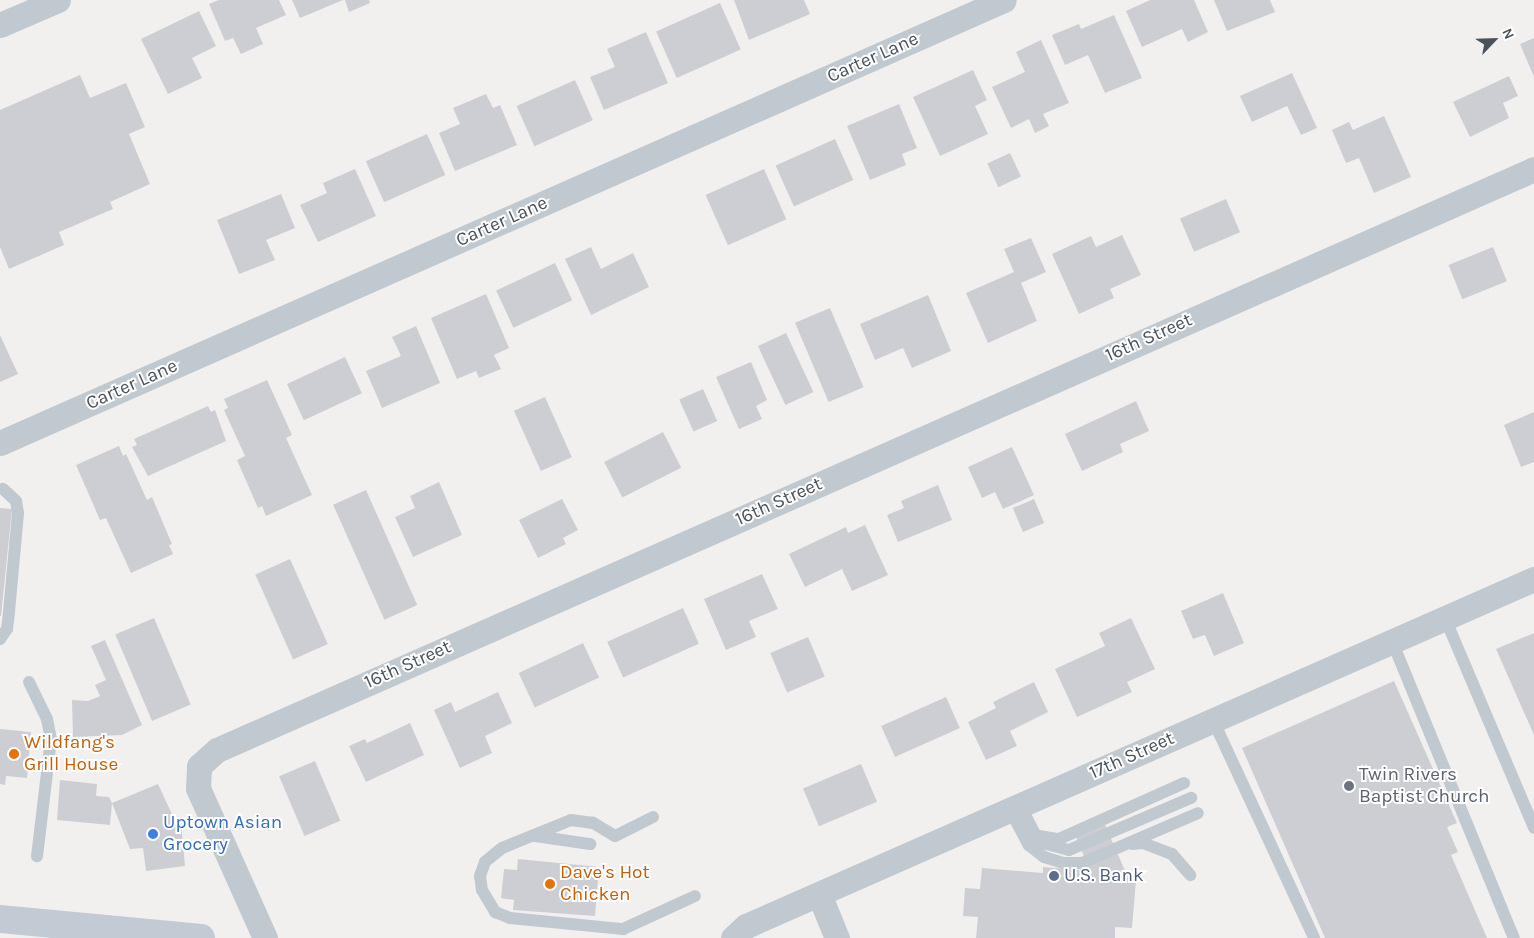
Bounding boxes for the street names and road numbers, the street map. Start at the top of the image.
street label: Carter Lane [824,28,922,88]
street label: Carter Lane [453,192,551,252]
street label: 16th Street [1102,309,1196,367]
street label: Carter Lane [83,355,181,415]
street label: 16th Street [732,473,826,531]
street label: 16th Street [361,636,455,694]
street label: 17th Street [1086,727,1178,785]

